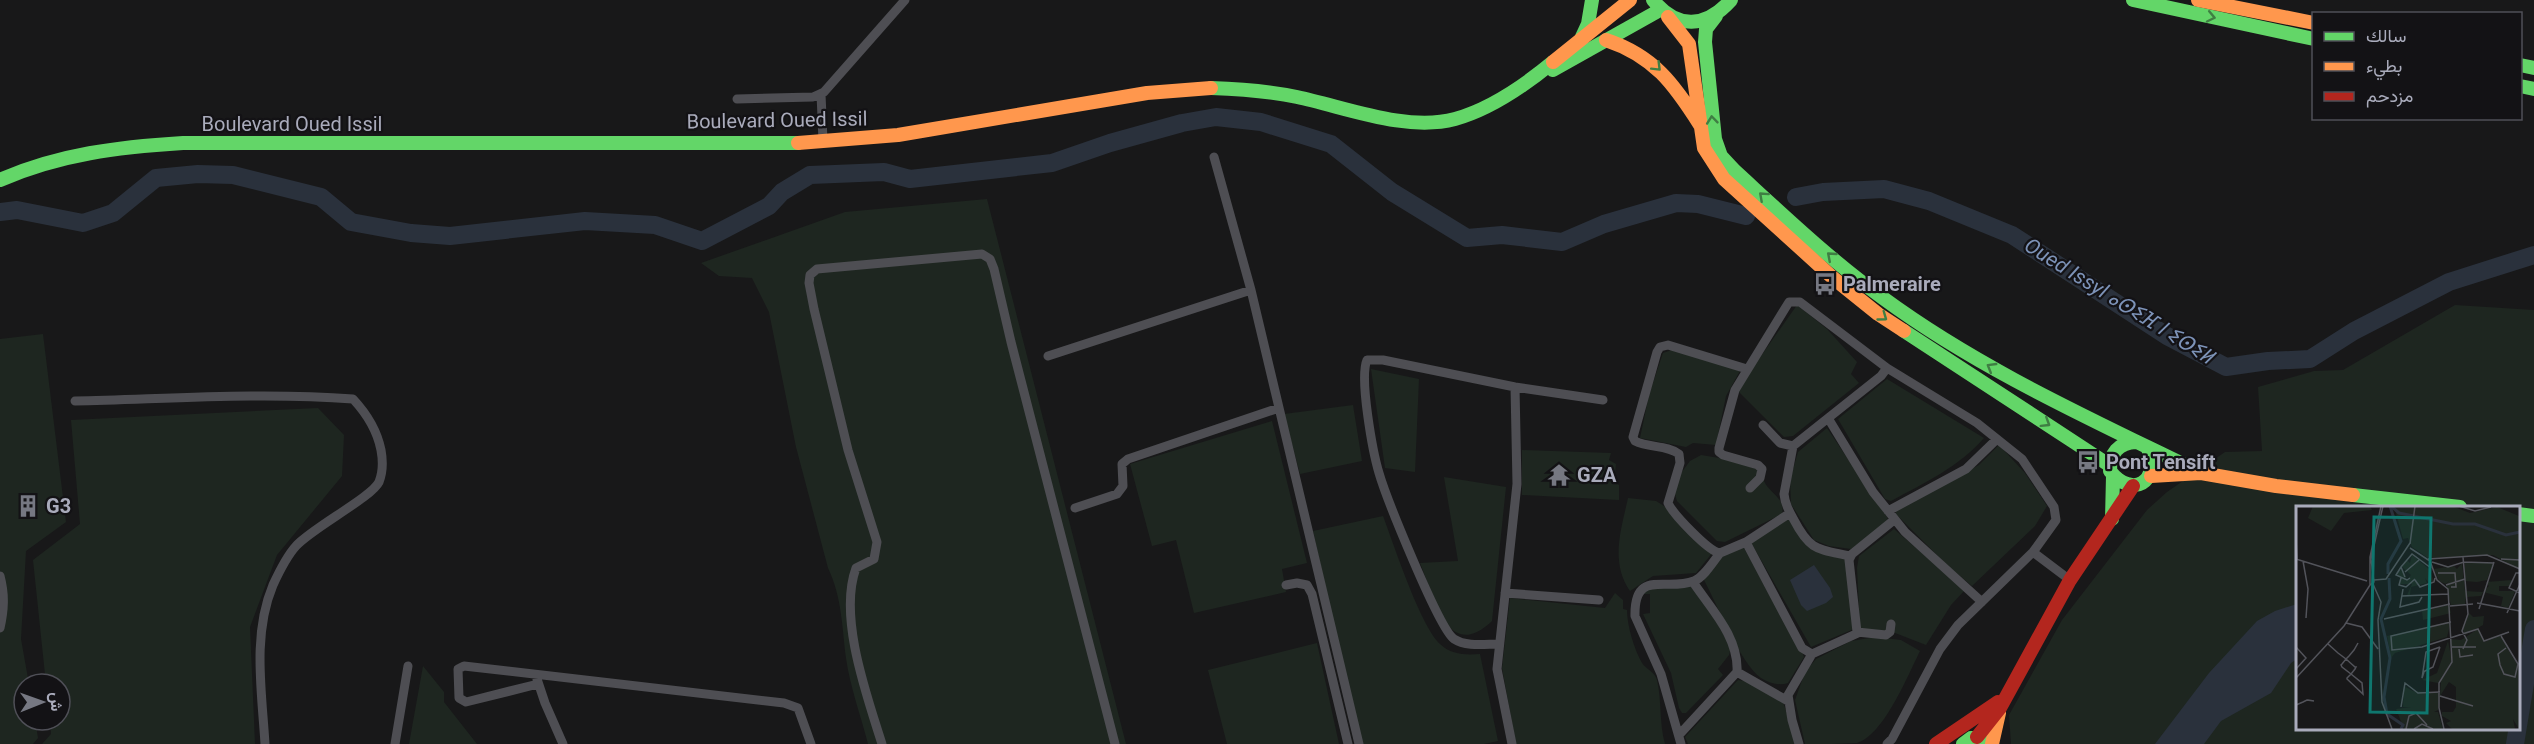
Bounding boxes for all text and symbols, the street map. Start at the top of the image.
one-way arrow [2206,9,2216,22]
legend [2312,12,2522,120]
text: سالك [2366,25,2406,46]
text: بطيء [2366,55,2402,81]
one-way arrow [1649,59,1660,70]
text: مزدحم [2366,85,2413,108]
street label: Boulevard Oued Issil [686,106,868,134]
street label: Boulevard Oued Issil [202,112,382,136]
one-way arrow [1706,115,1719,125]
one-way arrow [1759,192,1770,203]
water label: Oued Issyl ⴰⵙⵉⴼ ⵏ ⵉⵙⵉⵍ [2020,233,2220,370]
one-way arrow [1827,252,1838,263]
bus stop icon: Palmeraire [1812,271,1838,297]
place label: Palmeraire [1843,272,1941,296]
one-way arrow [1876,310,1887,321]
one-way arrow [1987,363,1997,374]
one-way arrow [2040,416,2050,428]
bus stop icon: Pont Tensift [2075,449,2101,475]
place label: Pont Tensift [2106,450,2216,474]
temple icon: GZA [1546,462,1572,488]
place label: GZA [1577,463,1617,487]
building icon: G3 [15,493,41,519]
place label: G3 [46,494,71,518]
inset map [2296,506,2519,729]
north arrow [12,672,72,732]
text: ش [47,692,66,712]

